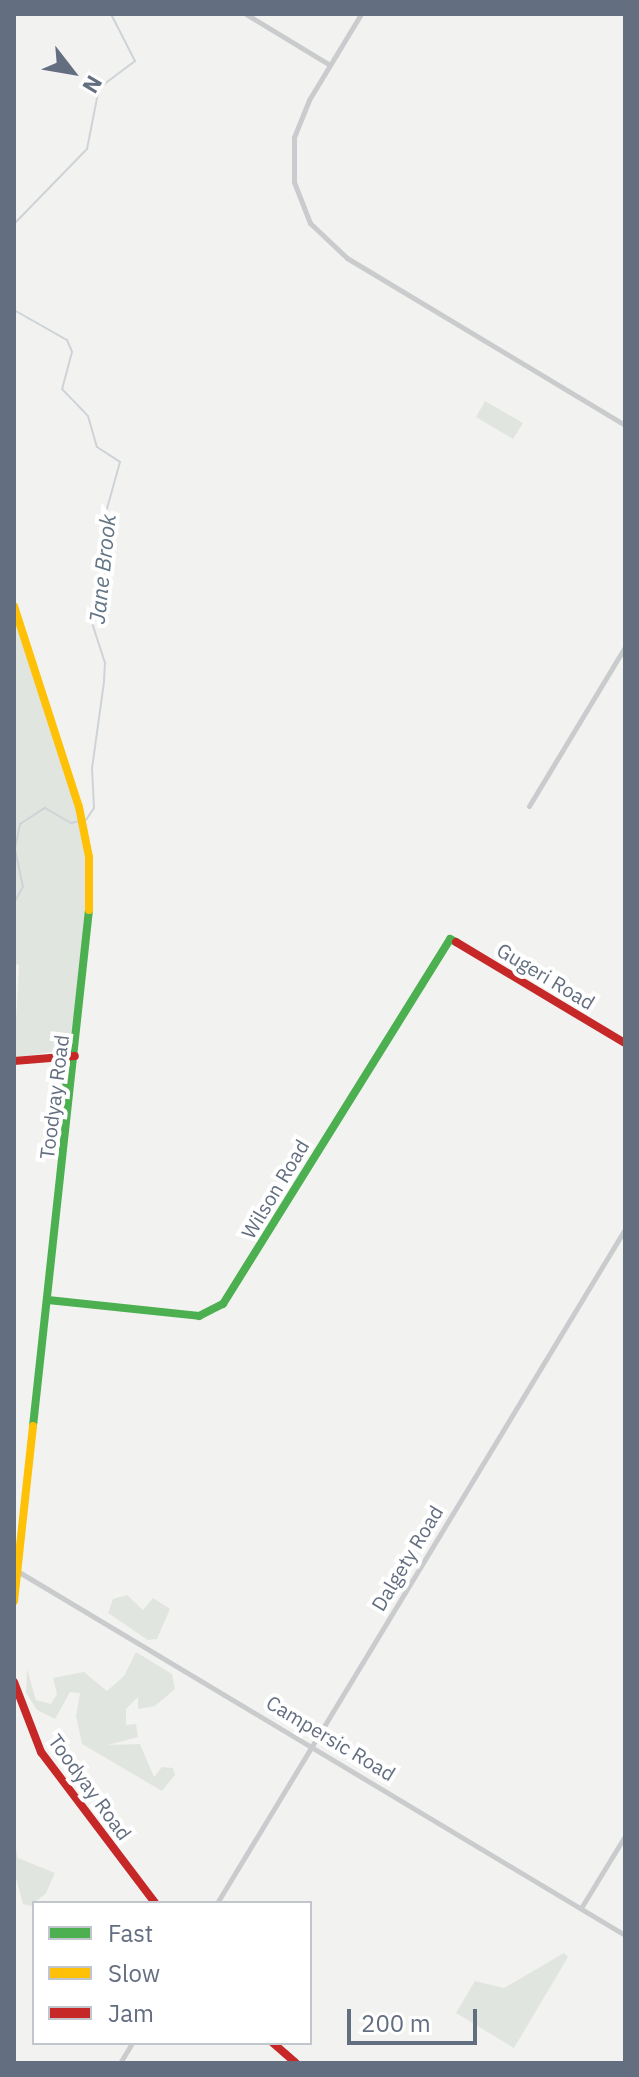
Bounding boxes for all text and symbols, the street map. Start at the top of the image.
north arrow [32,32,112,112]
text: N [76,70,110,99]
water label: Jane Brook [83,513,121,625]
street label: Gugeri Road [493,937,599,1015]
street label: Toodyay Road [34,1033,74,1161]
street label: Wilson Road [236,1135,314,1243]
street label: Dalgety Road [366,1501,448,1615]
street label: Campersic Road [262,1690,400,1786]
street label: Toodyay Road [44,1729,136,1845]
legend [32,1901,312,2045]
text: Fast [108,1917,153,1949]
text: Slow [108,1957,160,1989]
scale bar [351,1993,481,2043]
text: Jam [108,1997,154,2029]
text: 200 m [361,2007,431,2039]

